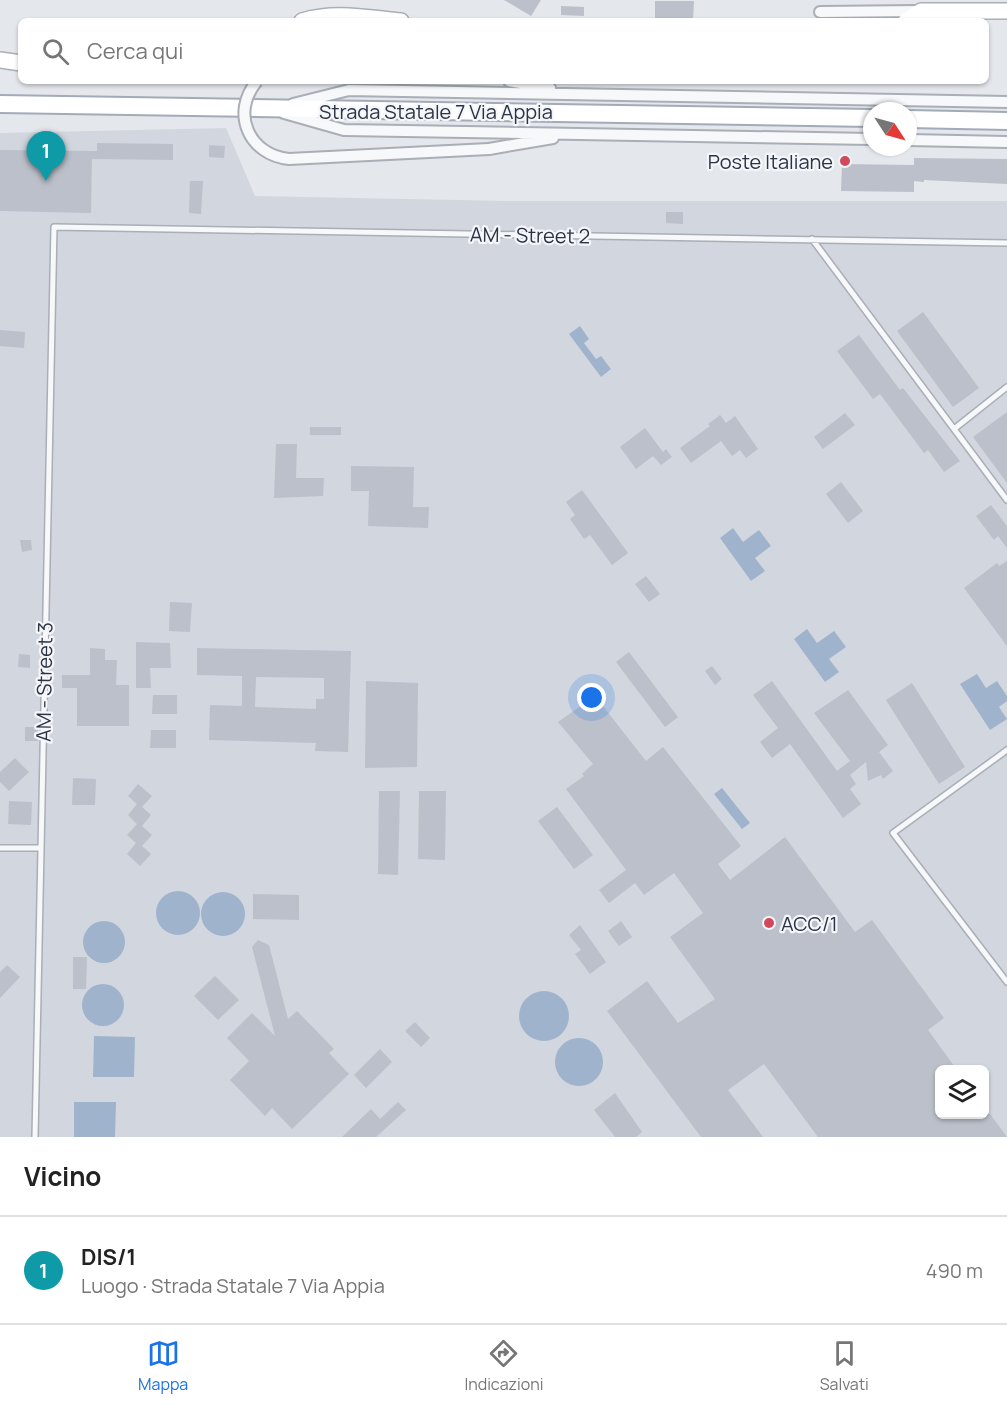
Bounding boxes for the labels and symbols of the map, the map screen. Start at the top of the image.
street label: Strada Statale 7 Via Appia [319,98,553,125]
north arrow [863,102,917,156]
pin: 1 [26,132,66,181]
place label: Poste Italiane [708,148,833,175]
marker: Poste Italiane [838,154,852,168]
street label: AM - Street 2 [470,220,590,250]
street label: AM - Street 3 [29,622,59,742]
your location [577,683,606,712]
place label: ACC/1 [781,910,837,937]
marker: ACC/1 [762,916,776,930]

